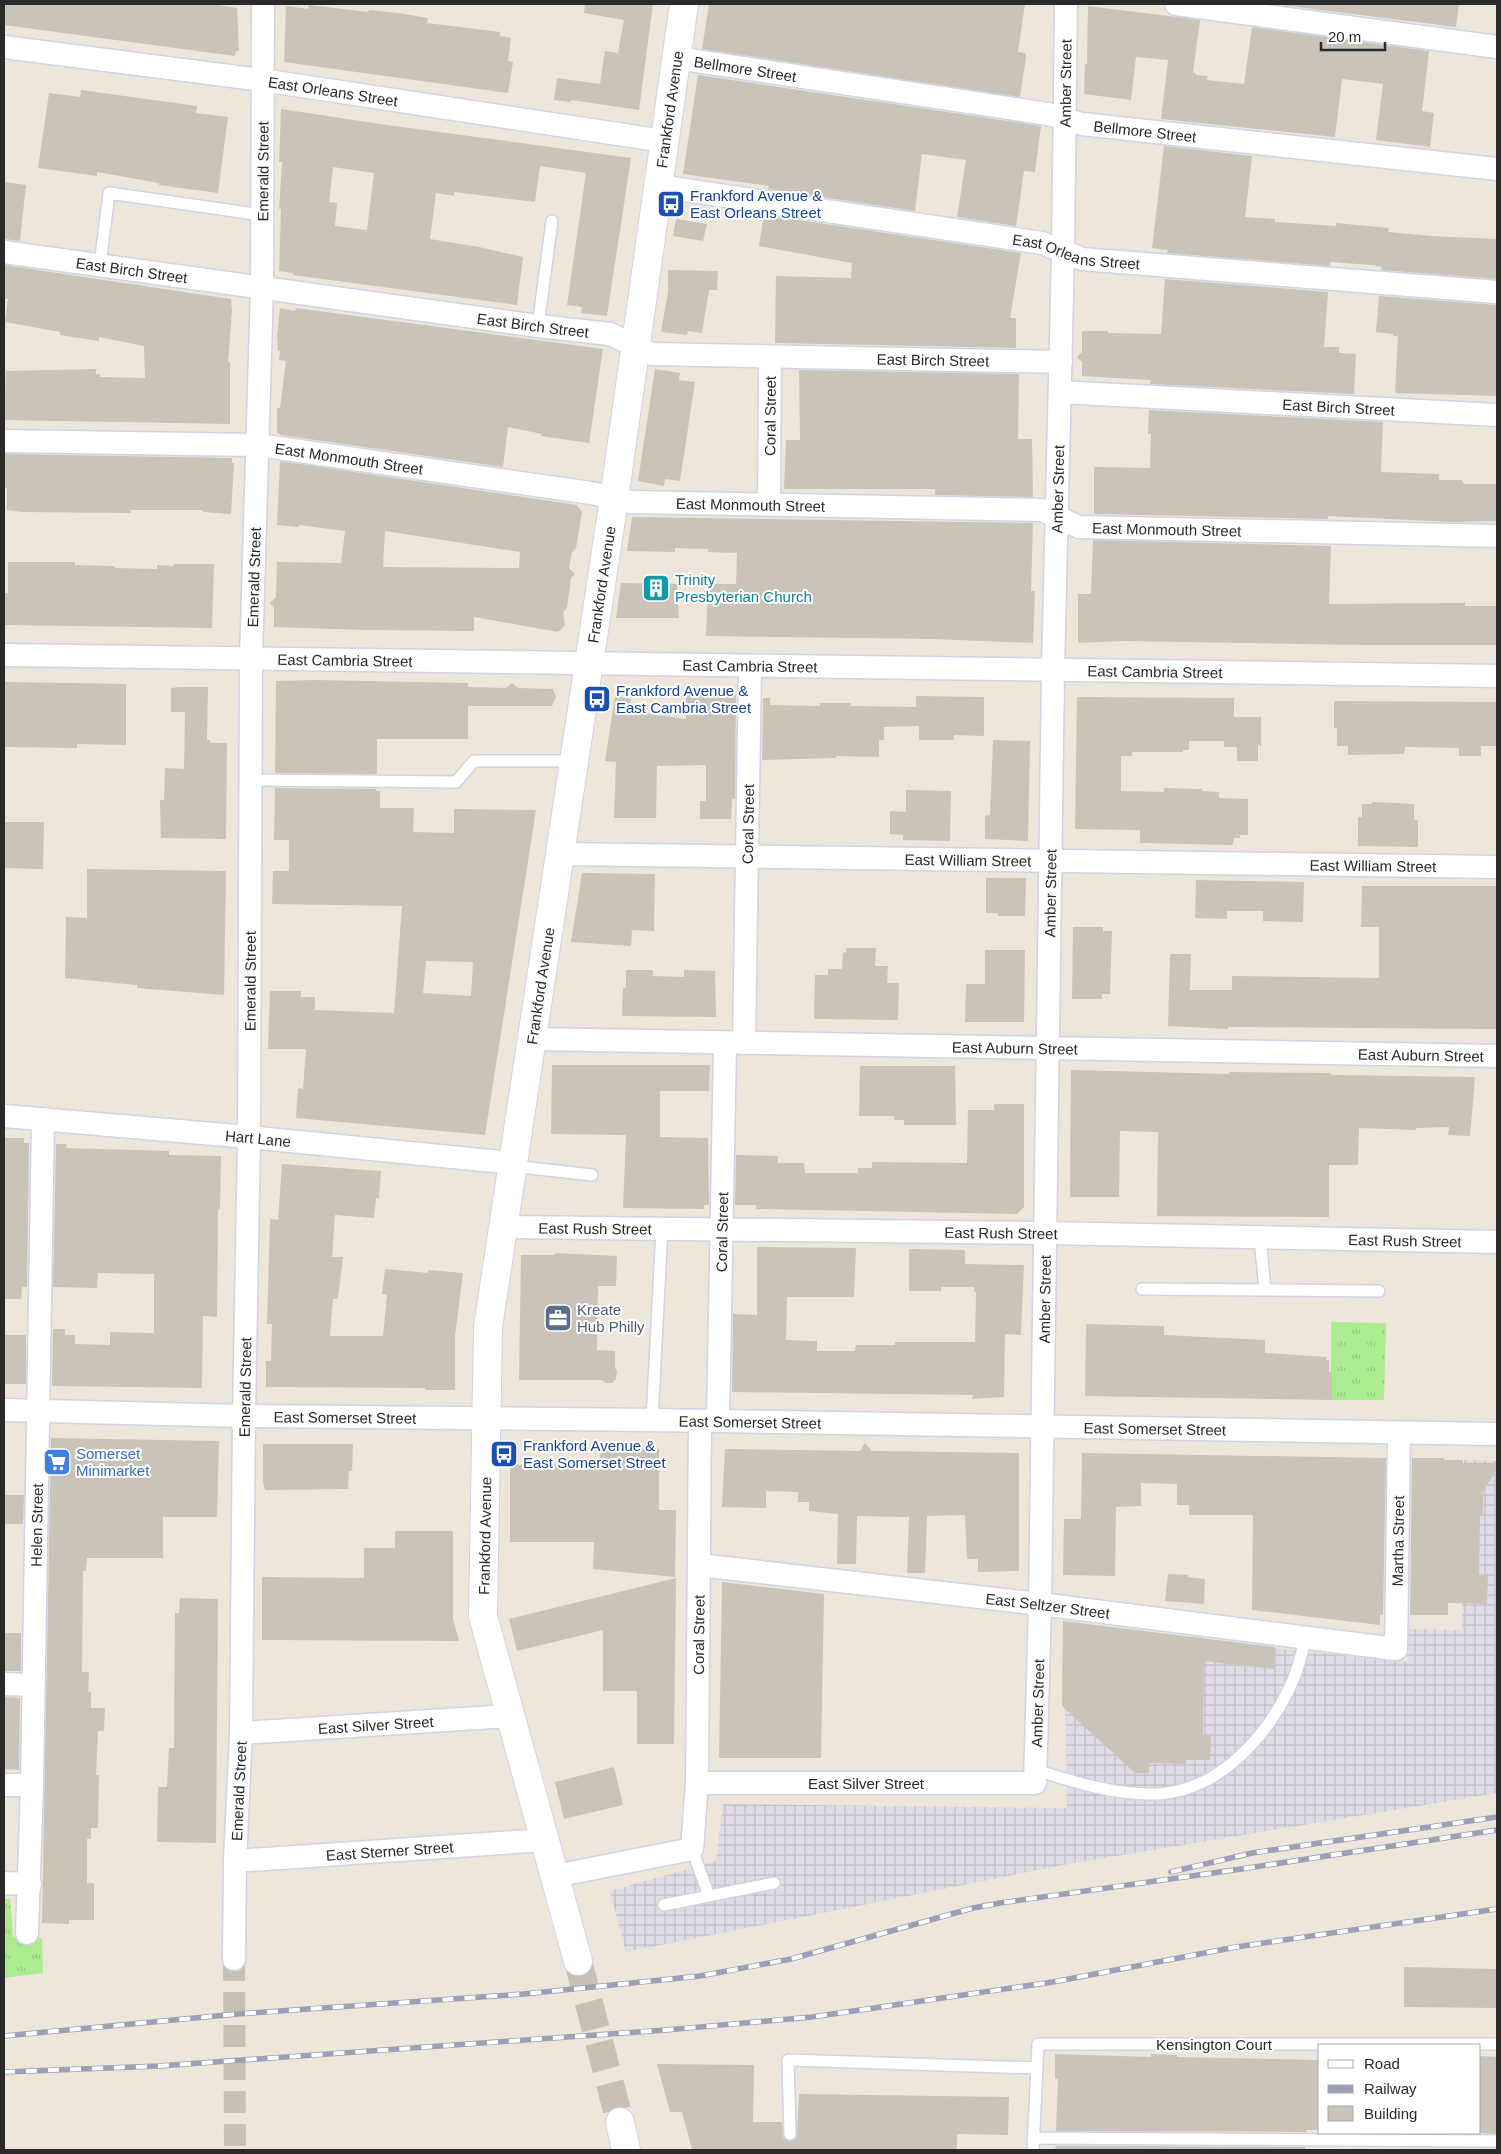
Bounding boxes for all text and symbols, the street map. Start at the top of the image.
scale bar [1321,20,1385,52]
text: 20 m [1328,28,1361,45]
street label: Amber Street [1056,38,1074,128]
street label: Frankford Avenue [652,50,686,169]
street label: Bellmore Street [693,52,798,85]
street label: East Orleans Street [267,73,400,109]
street label: Bellmore Street [1093,117,1198,145]
street label: Emerald Street [254,120,271,221]
place label: Frankford Avenue & East Orleans Street [690,187,822,221]
bus stop icon: Frankford Avenue & East Orleans Street [656,189,686,219]
street label: East Orleans Street [1011,230,1142,272]
street label: East Birch Street [75,254,190,286]
street label: East Birch Street [476,309,591,340]
street label: East Birch Street [876,350,990,369]
street label: Coral Street [761,375,778,456]
street label: East Birch Street [1282,395,1396,418]
street label: East Monmouth Street [274,439,425,477]
street label: Amber Street [1048,444,1067,534]
street label: East Monmouth Street [676,494,826,514]
street label: East Monmouth Street [1092,519,1242,539]
street label: Frankford Avenue [584,525,618,644]
street label: Emerald Street [243,526,263,628]
place label: Trinity Presbyterian Church [675,571,812,605]
building icon: Trinity Presbyterian Church [641,573,671,603]
street label: East Cambria Street [277,650,413,669]
street label: East Cambria Street [682,656,818,675]
street label: East Cambria Street [1087,662,1223,681]
place label: Frankford Avenue & East Cambria Street [616,682,752,716]
bus stop icon: Frankford Avenue & East Cambria Street [582,684,612,714]
street label: Coral Street [738,783,757,864]
street label: Amber Street [1041,848,1059,937]
street label: East William Street [904,850,1032,869]
street label: East William Street [1309,856,1437,875]
street label: Frankford Avenue [523,926,557,1046]
street label: Emerald Street [241,930,258,1031]
street label: East Auburn Street [952,1038,1079,1057]
street label: East Auburn Street [1358,1045,1485,1064]
street label: Hart Lane [225,1126,292,1150]
street label: Coral Street [712,1191,731,1272]
street label: East Rush Street [538,1219,653,1237]
street label: East Rush Street [944,1223,1059,1242]
street label: East Rush Street [1348,1231,1463,1250]
street label: Amber Street [1035,1254,1053,1343]
place label: Kreate Hub Philly [577,1301,645,1335]
office icon: Kreate Hub Philly [543,1303,573,1333]
street label: Emerald Street [235,1336,254,1437]
street label: East Somerset Street [274,1408,417,1426]
street label: East Somerset Street [678,1412,822,1431]
street label: East Somerset Street [1083,1419,1227,1438]
place label: Frankford Avenue & East Somerset Street [523,1437,666,1471]
bus stop icon: Frankford Avenue & East Somerset Street [489,1439,519,1469]
place label: Somerset Minimarket [76,1445,150,1479]
supermarket icon: Somerset Minimarket [42,1447,72,1477]
street label: Frankford Avenue [475,1477,494,1595]
street label: Helen Street [27,1482,45,1567]
street label: Martha Street [1388,1495,1407,1587]
street label: East Seltzer Street [985,1589,1112,1621]
street label: Coral Street [689,1594,707,1675]
street label: Amber Street [1028,1658,1047,1747]
street label: East Silver Street [317,1712,435,1737]
street label: Emerald Street [227,1740,249,1841]
street label: East Silver Street [808,1775,925,1792]
street label: East Sterner Street [325,1838,455,1863]
street label: Kensington Court [1156,2036,1273,2053]
legend [1318,2044,1481,2134]
text: Road [1364,2055,1400,2072]
text: Railway [1364,2080,1417,2097]
text: Building [1364,2105,1417,2122]

